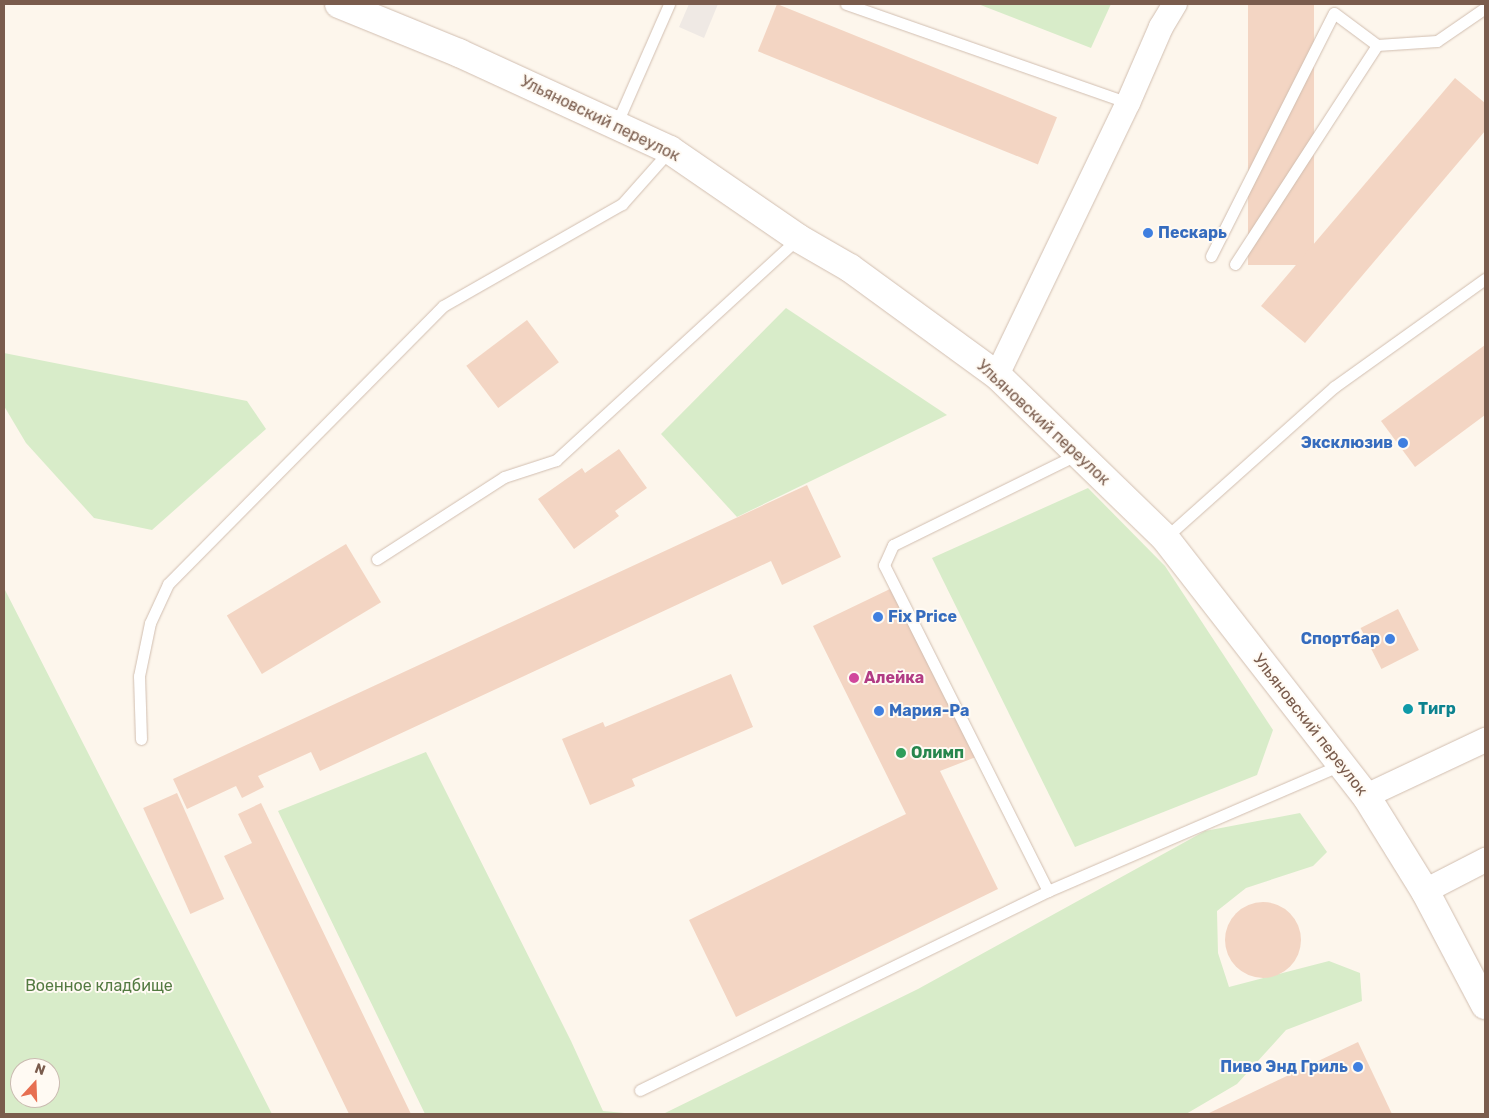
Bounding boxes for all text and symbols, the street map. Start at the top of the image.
street label: Ульяновский переулок [517,72,683,166]
place label: Пескарь [1158,223,1227,243]
marker: Пескарь [1142,227,1154,239]
street label: Ульяновский переулок [973,356,1113,490]
place label: Эксклюзив [1301,433,1393,453]
marker: Эксклюзив [1397,437,1409,449]
place label: Fix Price [888,607,957,627]
marker: Fix Price [872,611,884,623]
place label: Спортбар [1301,629,1380,649]
marker: Спортбар [1384,633,1396,645]
street label: Ульяновский переулок [1249,650,1371,800]
place label: Алейка [864,668,924,688]
marker: Алейка [848,672,860,684]
place label: Тигр [1418,699,1456,719]
place label: Мария-Ра [889,701,969,721]
marker: Тигр [1402,703,1414,715]
marker: Мария-Ра [873,705,885,717]
place label: Олимп [911,743,964,763]
marker: Олимп [895,747,907,759]
park label: Военное кладбище [25,976,173,996]
place label: Пиво Энд Гриль [1220,1057,1348,1077]
north arrow [10,1058,60,1108]
text: N [32,1060,48,1079]
marker: Пиво Энд Гриль [1352,1061,1364,1073]

